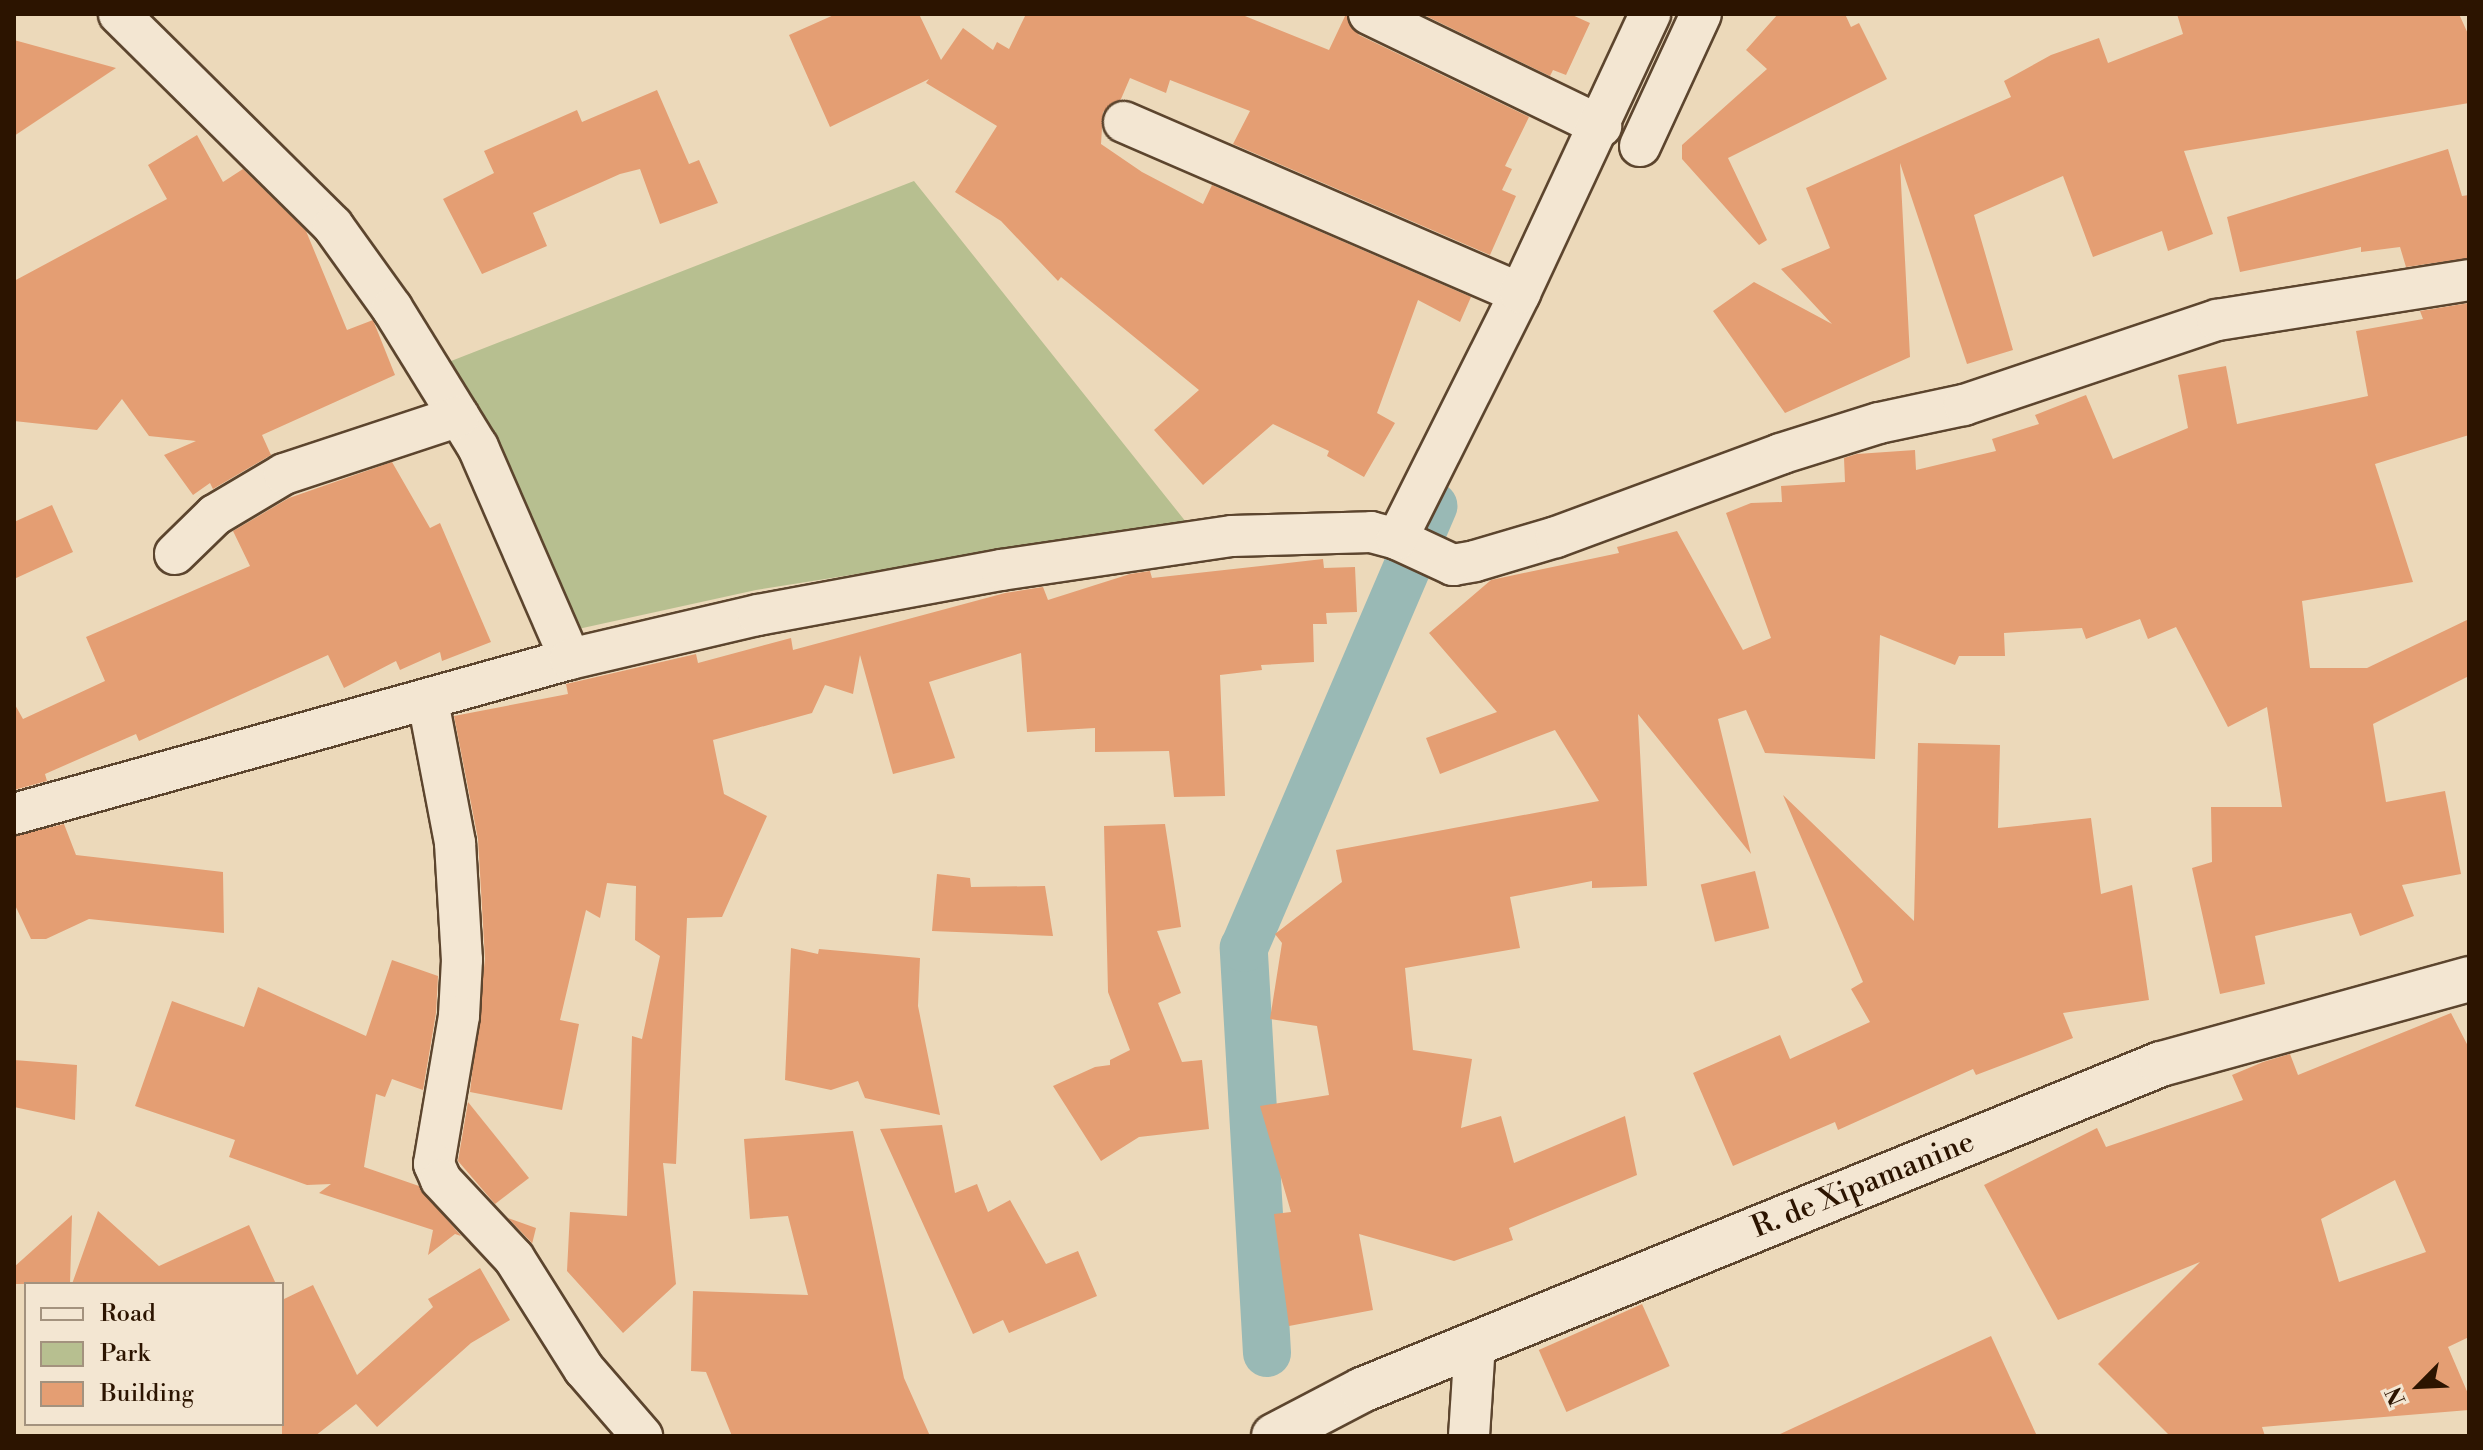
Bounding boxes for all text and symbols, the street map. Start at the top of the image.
street label: R. de Xipamanine [1746,1124,1980,1246]
legend [24,1282,284,1426]
text: Road [100,1299,156,1329]
text: Park [100,1339,150,1369]
north arrow [2379,1346,2459,1426]
text: Building [100,1379,194,1409]
text: N [2381,1383,2412,1409]

